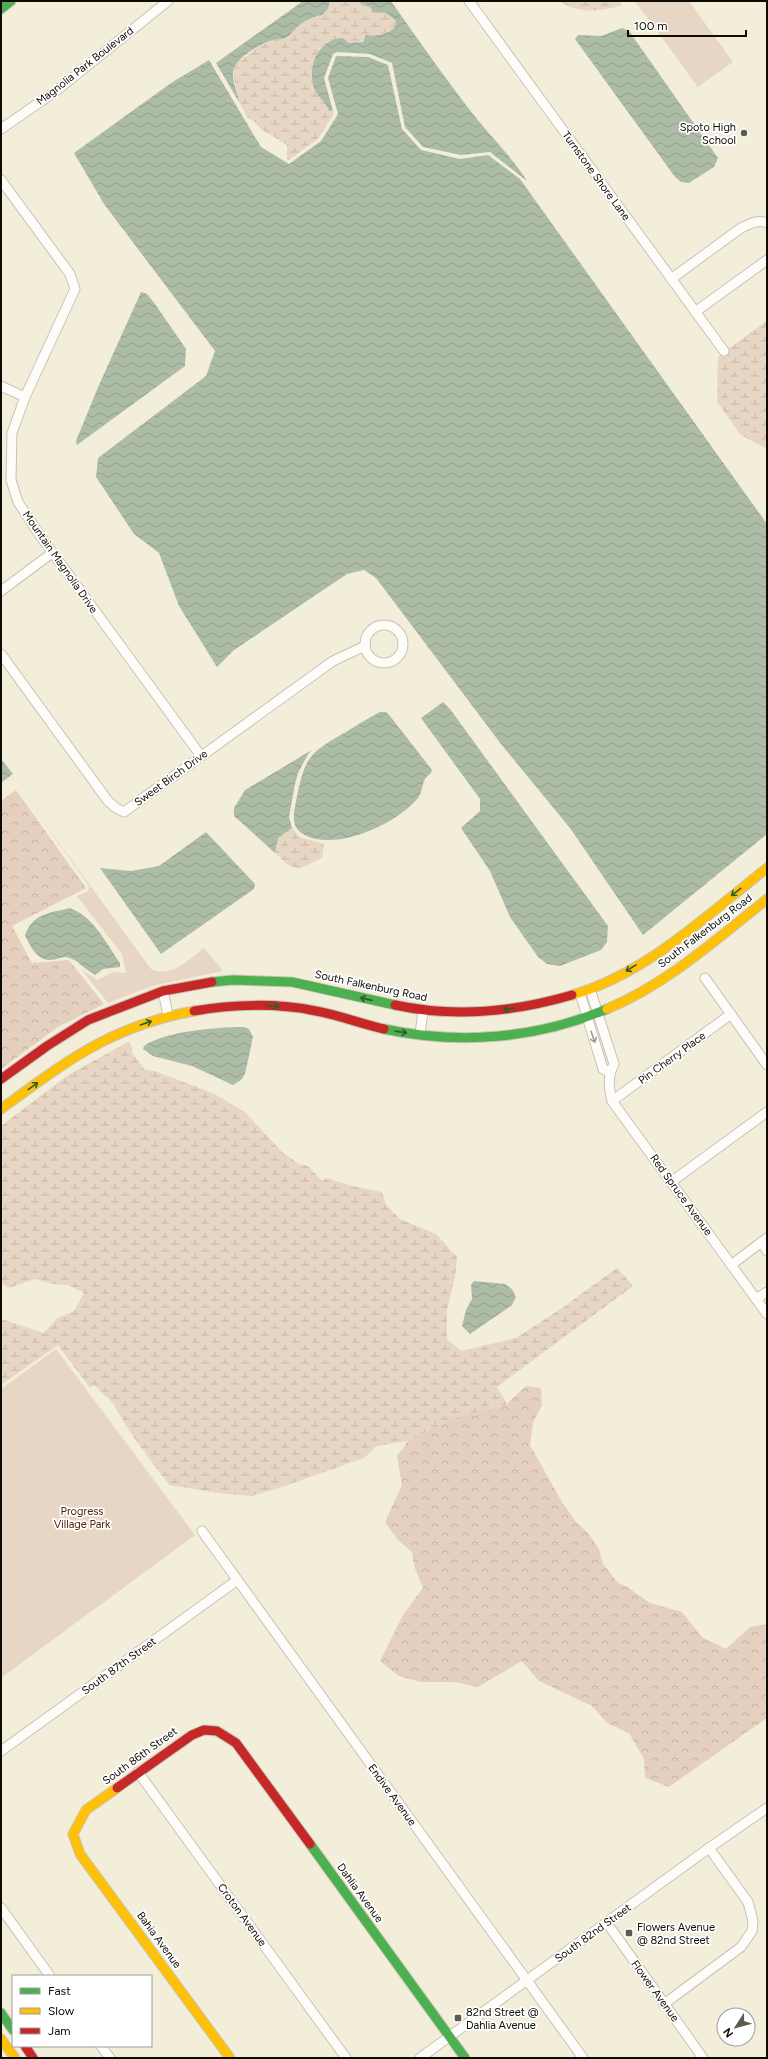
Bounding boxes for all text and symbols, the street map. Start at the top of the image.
scale bar [628,12,746,38]
text: 100 m [634,19,668,33]
street label: Magnolia Park Boulevard [34,24,136,108]
place label: Spoto High School [680,121,736,147]
marker: Spoto High School [739,128,749,138]
street label: Turnstone Shore Lane [559,129,633,223]
street label: Mountain Magnolia Drive [20,508,100,616]
street label: Sweet Birch Drive [132,747,210,809]
one-way arrow [731,888,742,896]
street label: South Falkenburg Road [655,891,755,971]
one-way arrow [625,965,637,973]
street label: South Falkenburg Road [314,968,428,1004]
one-way arrow [360,994,373,1002]
one-way arrow [267,1003,280,1010]
one-way arrow [503,1005,516,1013]
one-way arrow [139,1019,151,1027]
one-way arrow [394,1028,407,1036]
street label: Pin Cherry Place [636,1029,708,1087]
one-way arrow [590,1031,597,1044]
one-way arrow [27,1082,38,1090]
street label: Red Spruce Avenue [647,1152,715,1238]
park label: Progress Village Park [54,1505,111,1531]
street label: South 87th Street [79,1635,159,1697]
street label: South 86th Street [100,1725,180,1787]
street label: Endive Avenue [365,1762,419,1828]
street label: Dahlia Avenue [334,1861,386,1925]
street label: Croton Avenue [215,1881,269,1949]
street label: South 82nd Street [552,1901,634,1965]
street label: Bahia Avenue [134,1909,184,1971]
place label: Flowers Avenue @ 82nd Street [637,1921,715,1947]
marker: Flowers Avenue @ 82nd Street [624,1928,634,1938]
street label: Flower Avenue [628,1958,682,2024]
legend [12,1975,152,2047]
text: Fast [48,1984,71,1998]
text: Slow [48,2004,75,2018]
place label: 82nd Street @ Dahlia Avenue [466,2006,539,2032]
north arrow [716,2007,756,2047]
marker: 82nd Street @ Dahlia Avenue [453,2013,463,2023]
text: Jam [48,2024,71,2038]
text: N [721,2025,736,2040]

